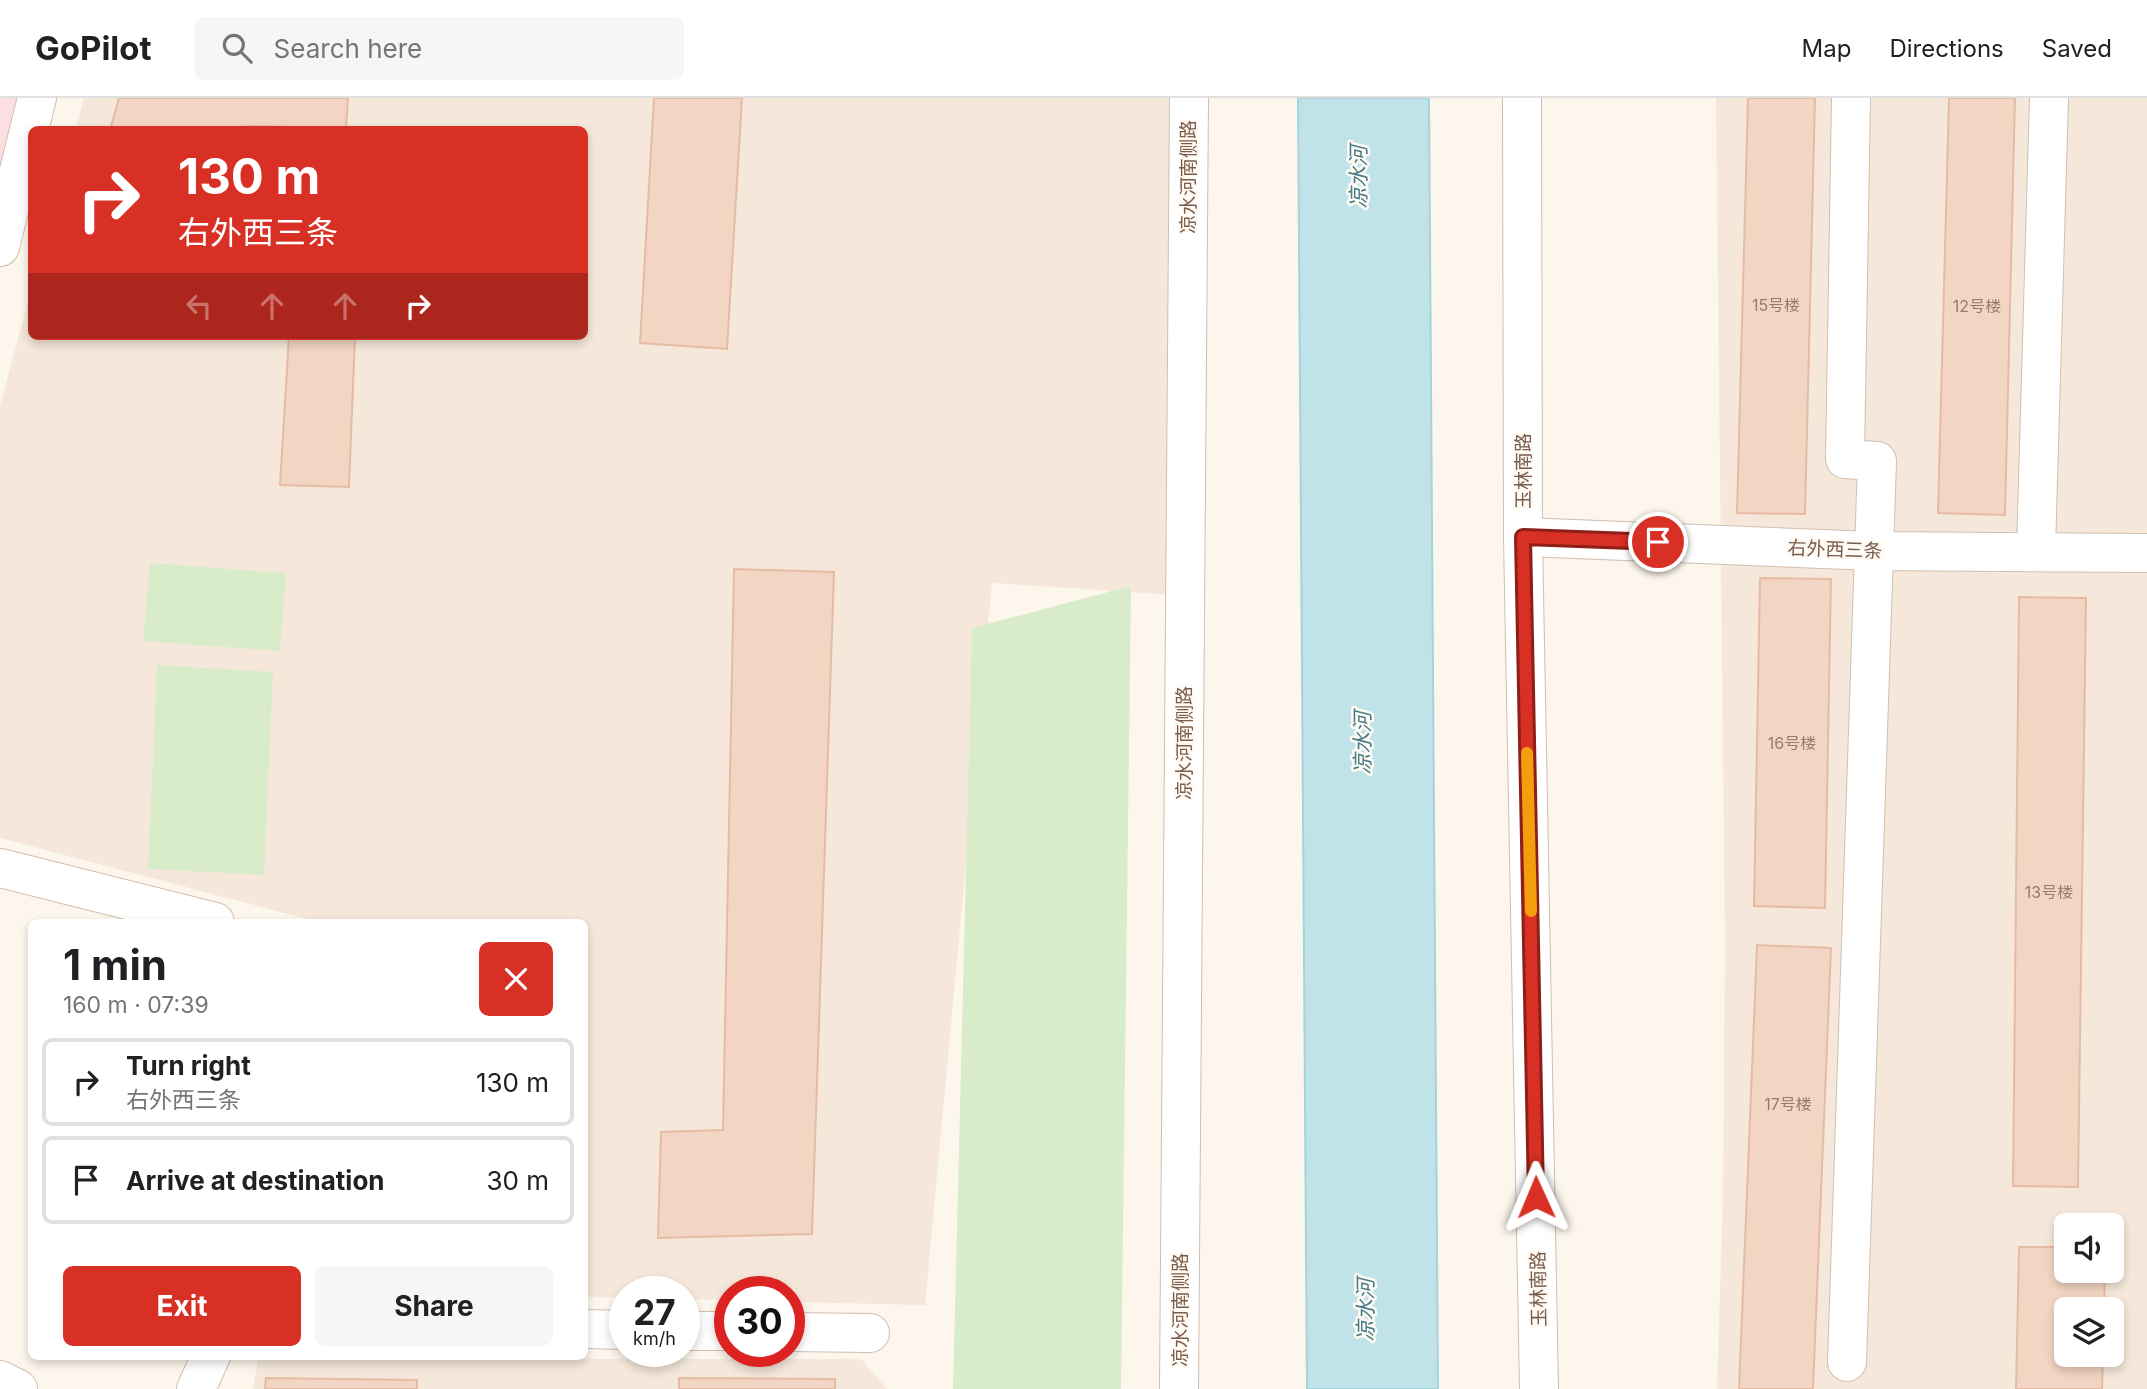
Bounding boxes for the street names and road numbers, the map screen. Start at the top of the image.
street label: 凉水河南侧路 [1177,120,1200,234]
street label: 玉林南路 [1512,433,1535,509]
street label: 右外西三条 [1787,536,1883,563]
street label: 凉水河南侧路 [1173,686,1196,800]
street label: 玉林南路 [1526,1251,1551,1327]
street label: 凉水河南侧路 [1169,1253,1192,1367]

